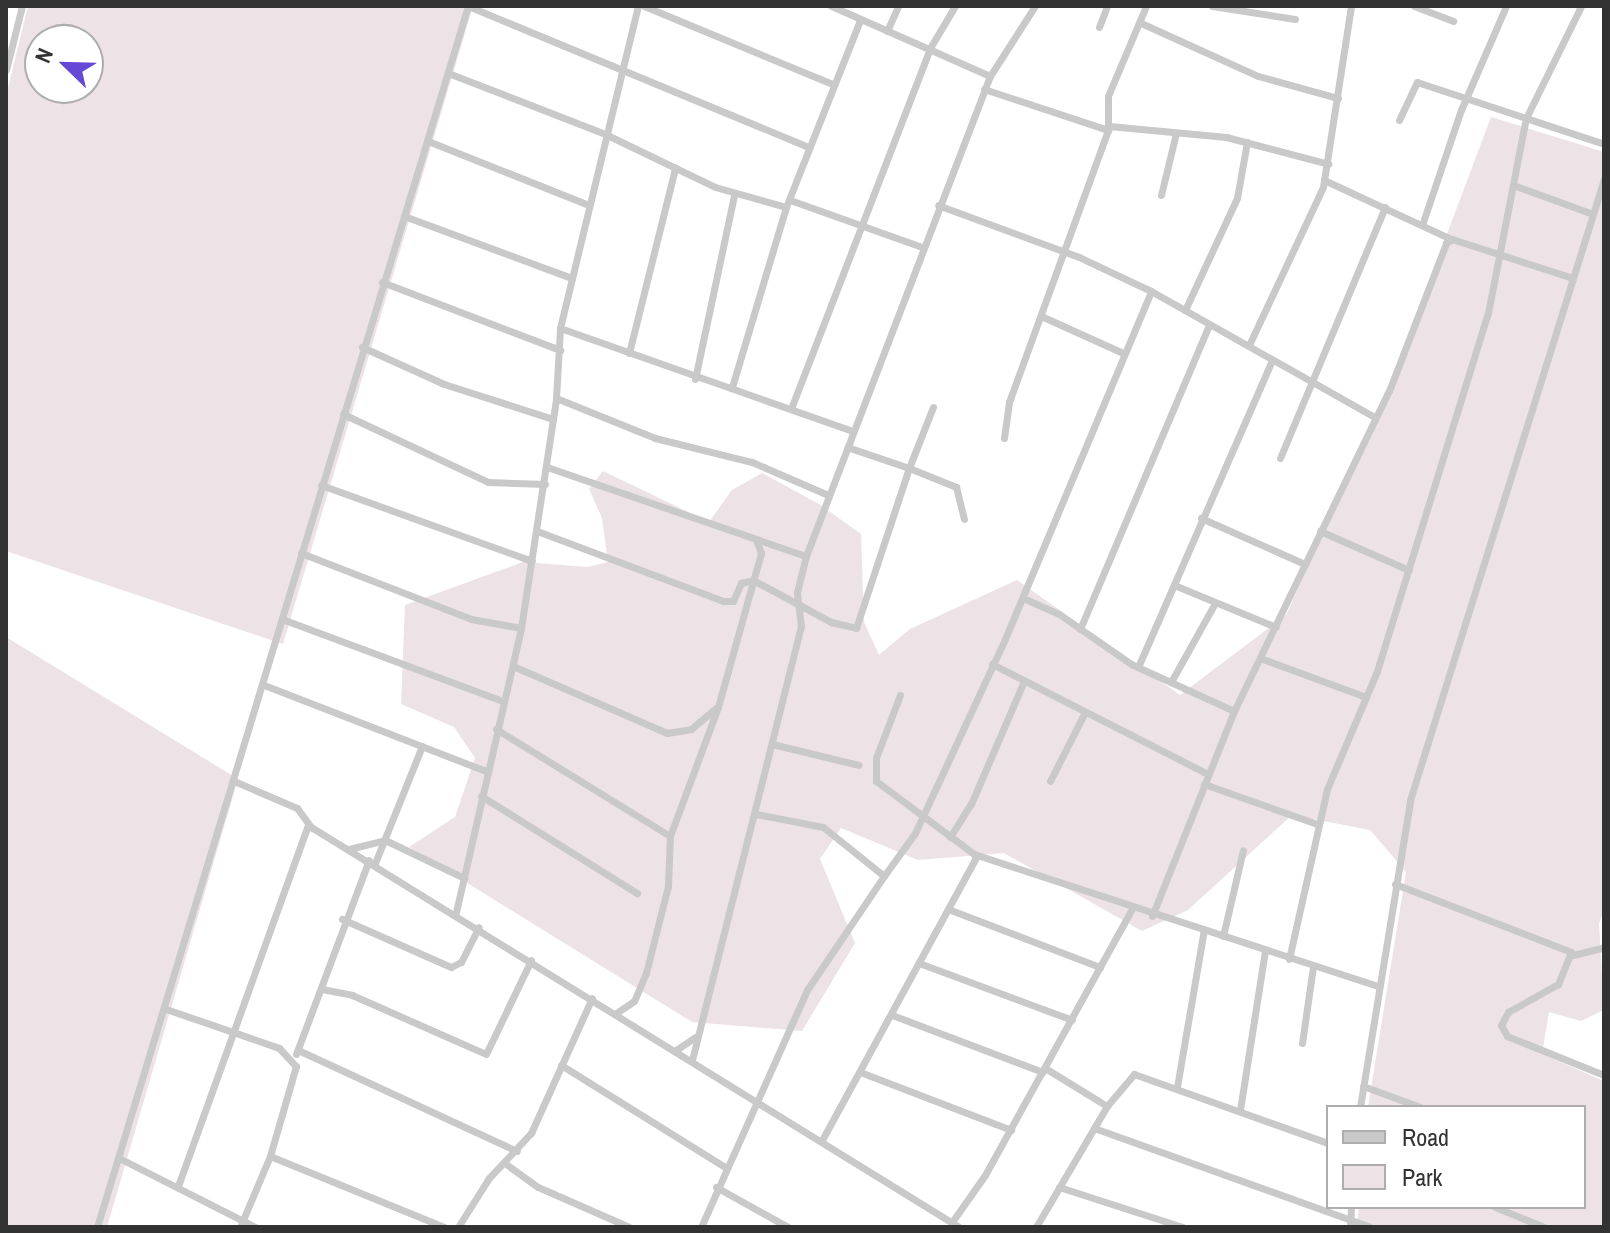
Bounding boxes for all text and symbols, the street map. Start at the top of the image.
north arrow [24,24,104,104]
text: N [27,44,60,67]
legend [1326,1105,1586,1209]
text: Road [1402,1121,1449,1153]
text: Park [1402,1161,1442,1193]

